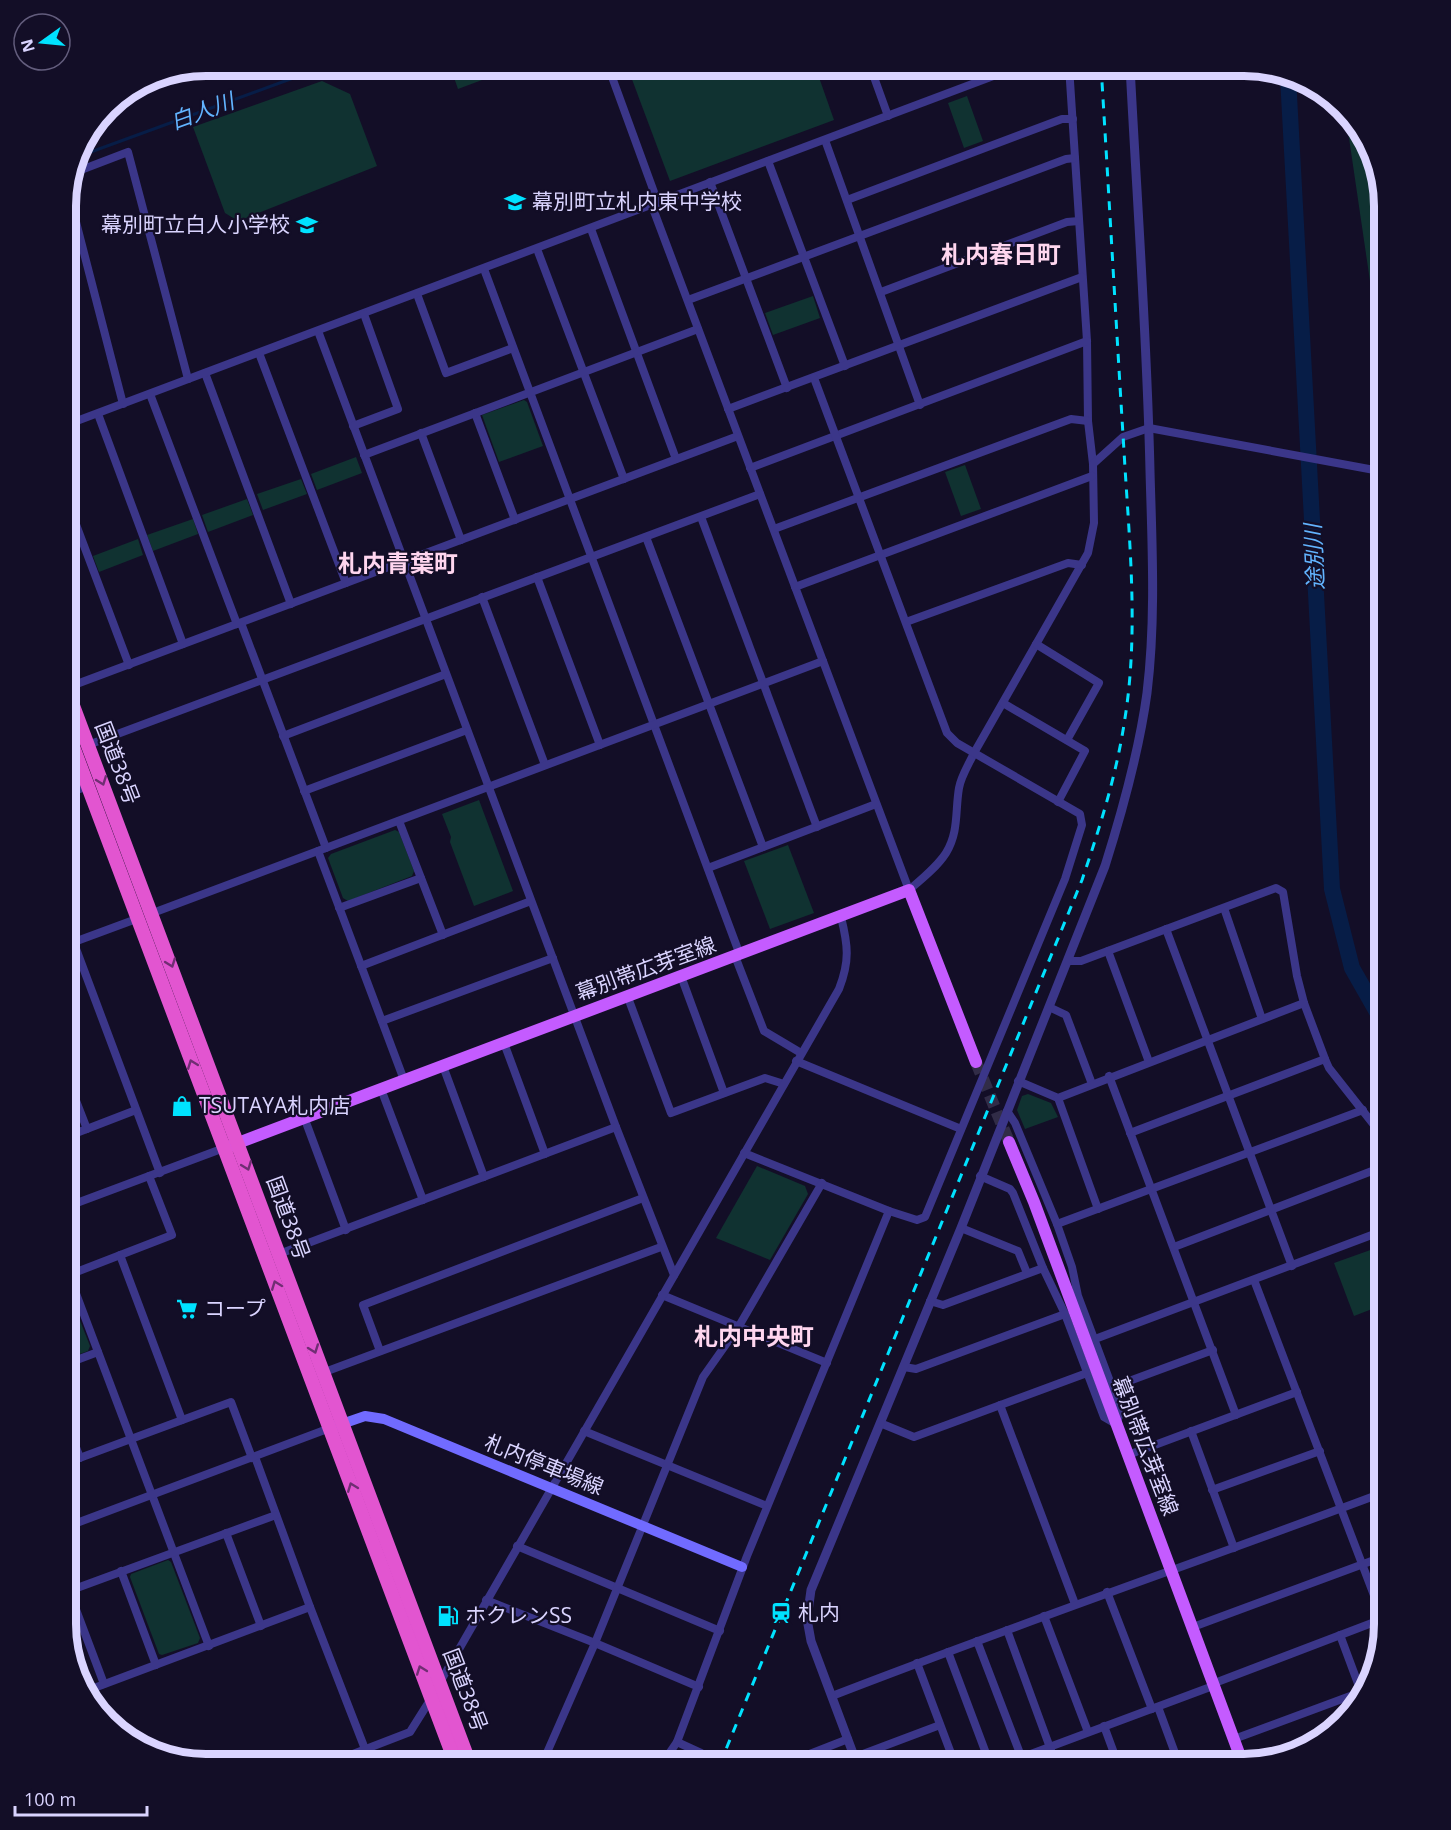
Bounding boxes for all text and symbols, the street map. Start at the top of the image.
north arrow [12,12,72,72]
text: N [15,37,40,55]
water label: 白人川 [166,84,240,135]
place label: 幕別町立札内東中学校 [532,187,742,215]
school or university icon: 幕別町立札内東中学校 [503,190,527,214]
place label: 幕別町立白人小学校 [101,210,290,238]
school or university icon: 幕別町立白人小学校 [295,213,319,237]
district label: 札内春日町 [941,237,1061,270]
water label: 途別川 [1296,521,1330,591]
district label: 札内青葉町 [338,546,458,579]
street label: 国道38号 [89,717,147,808]
one-way arrow [95,775,107,786]
street label: 幕別帯広芽室線 [572,930,720,1006]
one-way arrow [163,957,176,968]
one-way arrow [187,1059,199,1070]
place label: TSUTAYA札内店 [199,1091,350,1119]
shop icon: TSUTAYA札内店 [170,1094,194,1118]
one-way arrow [239,1160,252,1170]
street label: 国道38号 [261,1172,317,1263]
one-way arrow [270,1281,283,1291]
place label: コープ [204,1294,266,1322]
supermarket icon: コープ [175,1297,199,1321]
district label: 札内中央町 [694,1319,814,1352]
one-way arrow [307,1342,319,1353]
street label: 幕別帯広芽室線 [1107,1372,1185,1519]
street label: 札内停車場線 [481,1427,608,1501]
one-way arrow [347,1483,359,1494]
place label: 札内 [798,1598,840,1626]
place label: ホクレンSS [465,1601,572,1629]
station icon: 札内 [769,1601,793,1625]
fuel station icon: ホクレンSS [436,1604,460,1628]
street label: 国道38号 [437,1644,495,1735]
one-way arrow [416,1665,428,1676]
scale bar [15,1779,147,1817]
text: 100 m [24,1787,76,1811]

